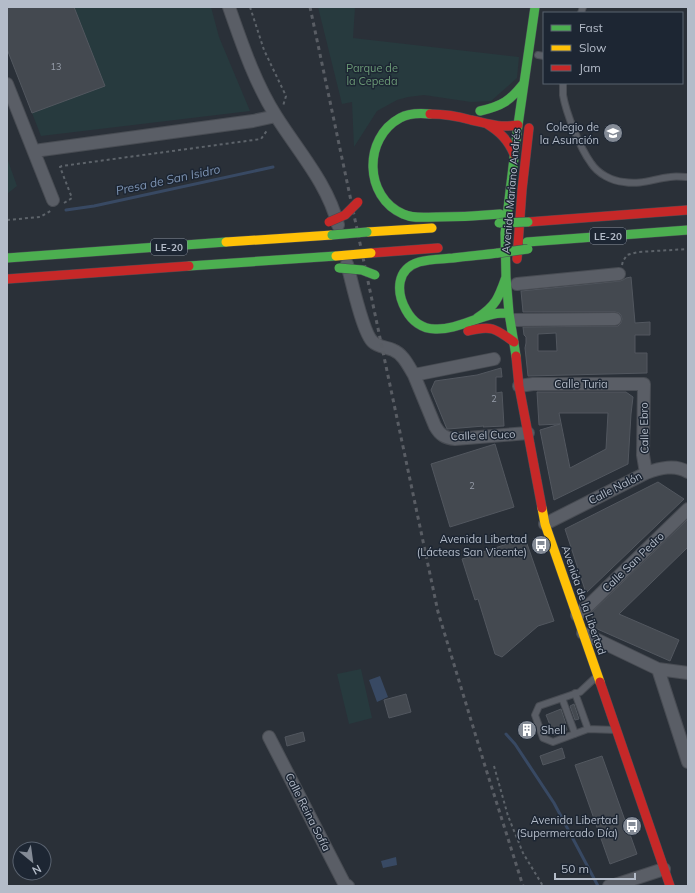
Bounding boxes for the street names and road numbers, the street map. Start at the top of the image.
street label: Avenida Mariano Andrés [499,128,523,254]
road number: LE-20 [590,228,626,244]
road number: LE-20 [151,239,187,255]
street label: Calle Turia [554,377,608,391]
street label: Calle Ebro [637,402,651,454]
street label: Calle el Cuco [450,427,516,443]
street label: Calle Nalón [586,469,644,507]
street label: Calle San Pedro [599,529,667,595]
street label: Avenida de la Libertad [559,543,609,657]
street label: Calle Reina Sofía [282,770,334,854]

